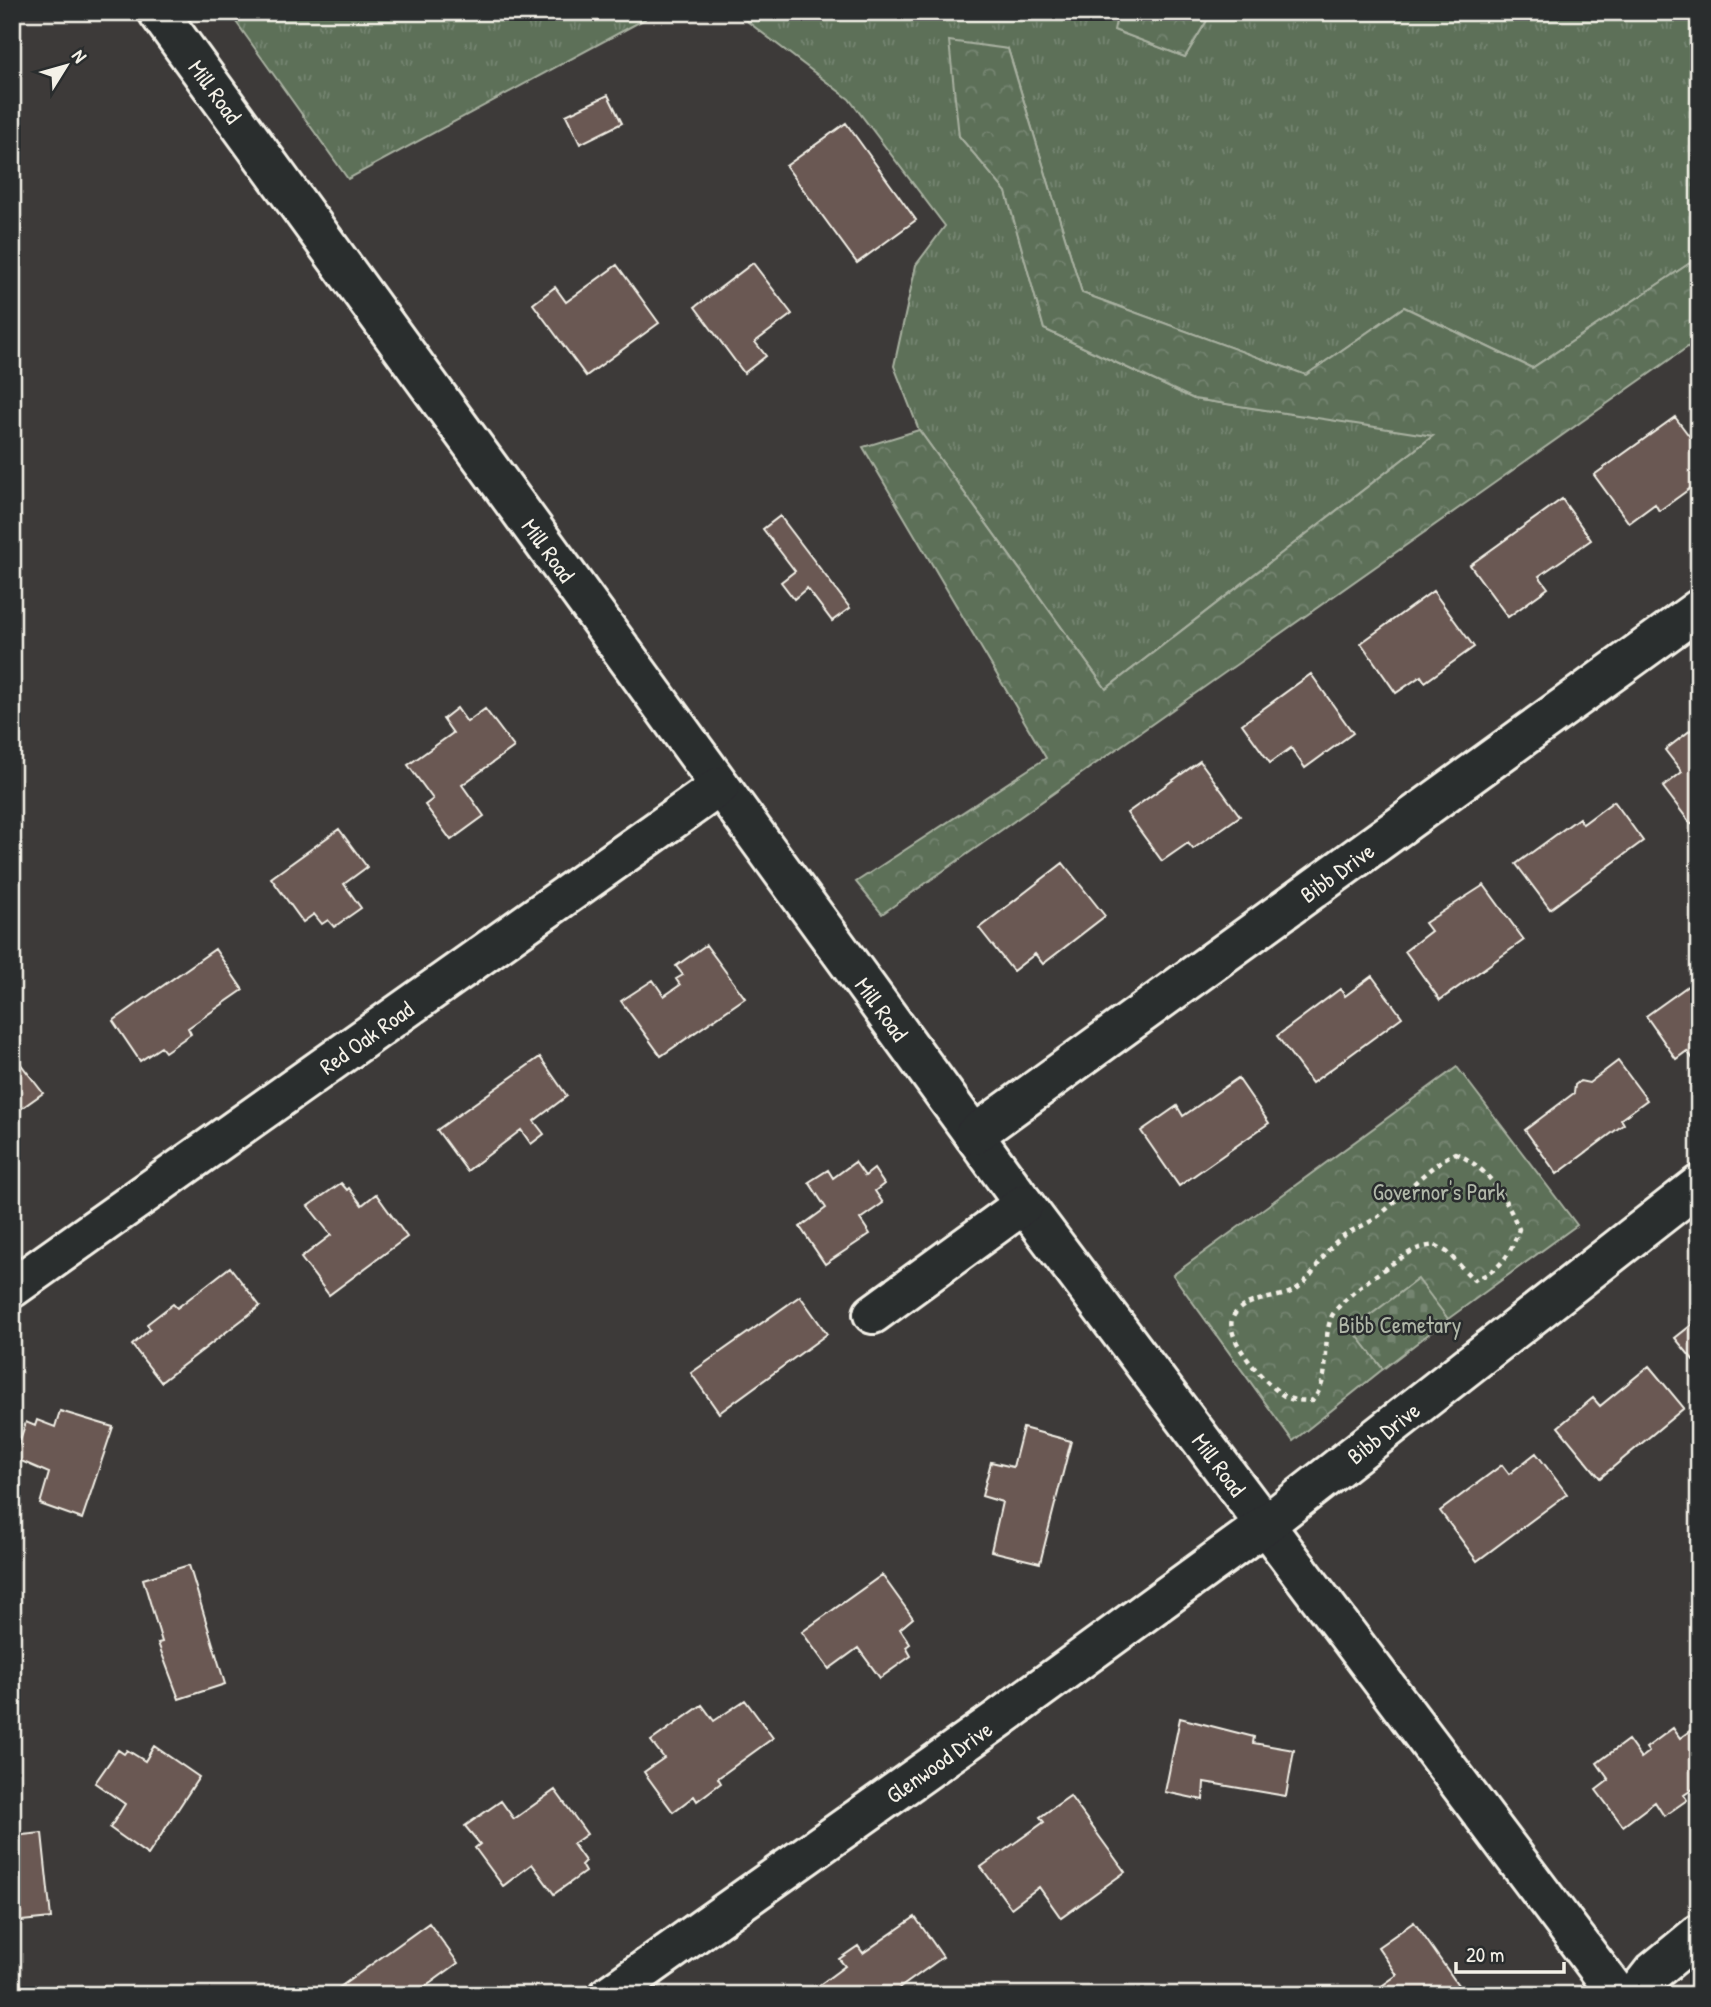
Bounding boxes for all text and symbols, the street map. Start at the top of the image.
north arrow [32,32,102,102]
text: N [66,44,93,68]
street label: Mill Road [182,53,249,129]
street label: Mill Road [515,512,583,588]
street label: Bibb Drive [1293,835,1380,909]
street label: Mill Road [848,971,916,1047]
street label: Red Oak Road [313,993,419,1081]
park label: Governor's Park [1373,1176,1506,1207]
park label: Bibb Cemetary [1338,1309,1462,1340]
street label: Bibb Drive [1340,1394,1426,1471]
street label: Mill Road [1186,1426,1254,1502]
street label: Glenwood Drive [879,1713,998,1810]
scale bar [1456,1930,1564,1974]
text: 20 m [1466,1940,1504,1969]

